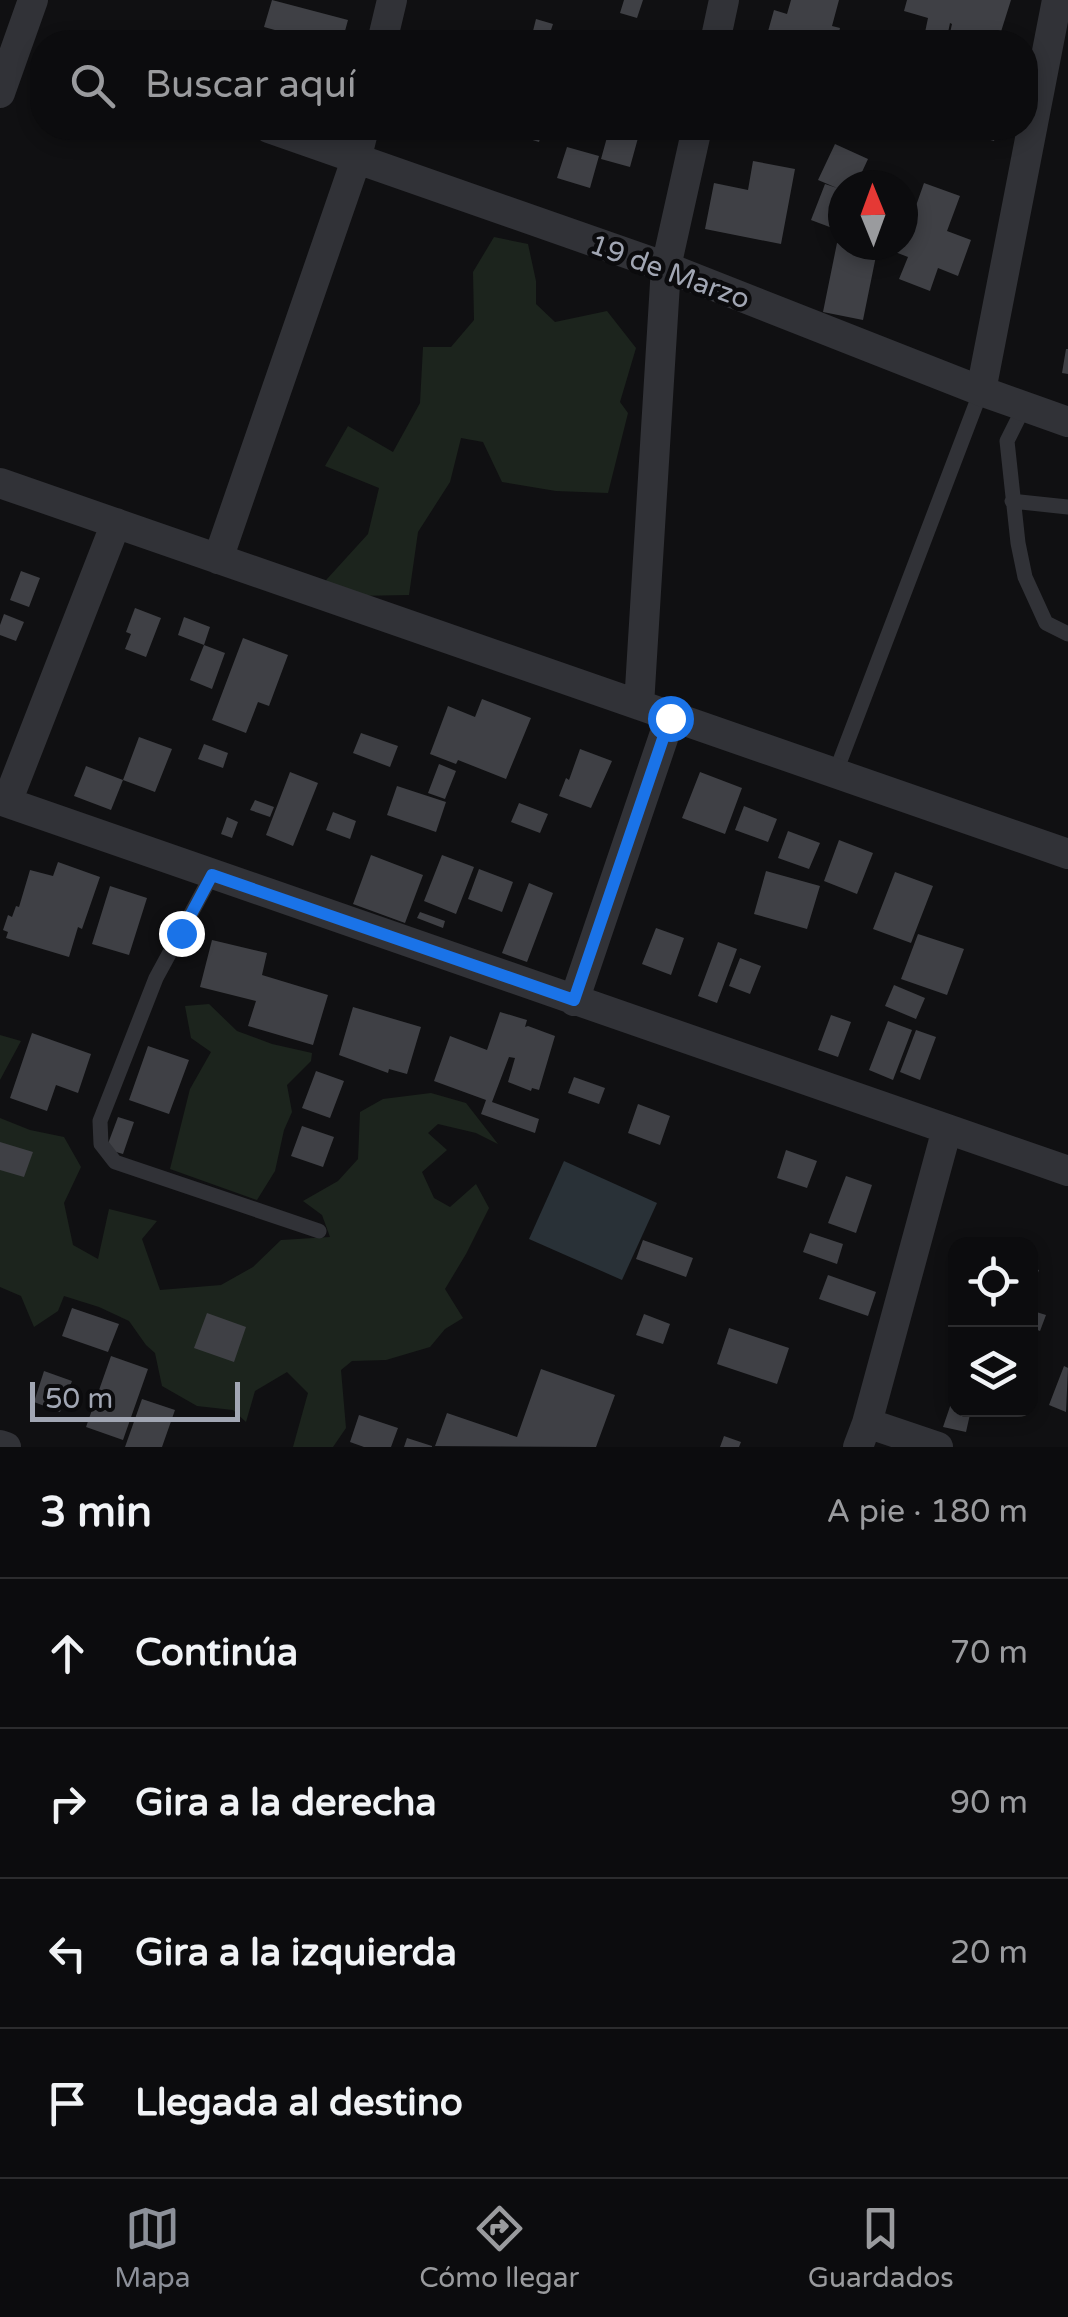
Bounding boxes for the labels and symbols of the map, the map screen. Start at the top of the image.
north arrow [828,170,918,260]
street label: 19 de Marzo [585,227,754,317]
route start [648,696,694,742]
route end [159,911,205,957]
scale bar [30,1377,240,1422]

